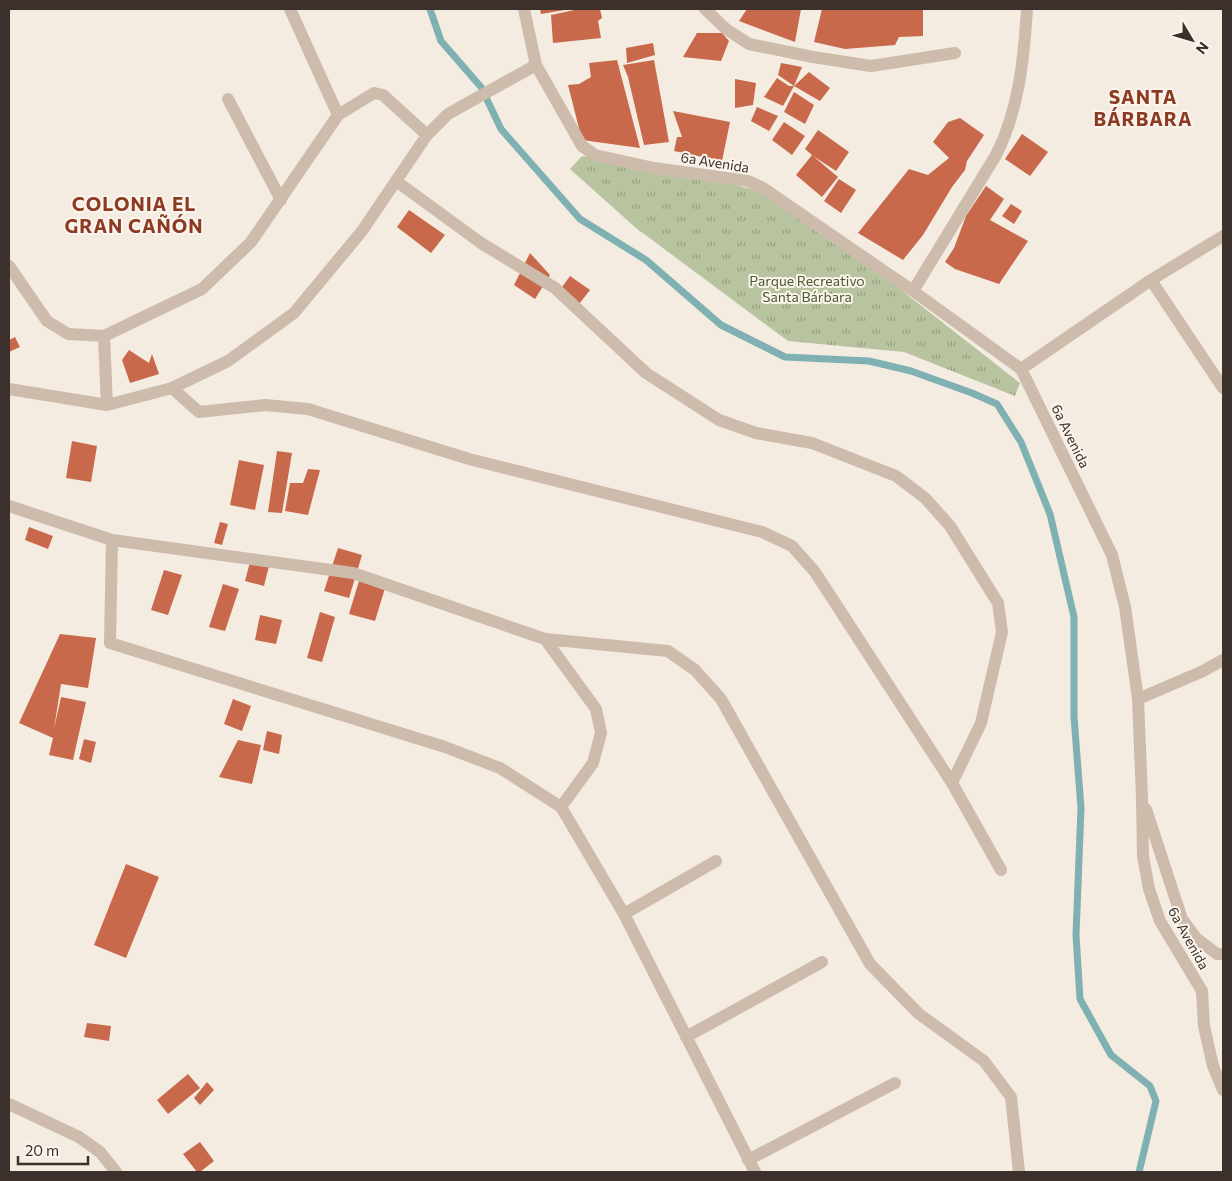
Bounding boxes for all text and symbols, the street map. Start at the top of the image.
north arrow [1167,15,1217,65]
text: N [1193,39,1213,58]
district label: SANTA BÁRBARA [1093,85,1193,130]
street label: 6a Avenida [680,148,750,176]
district label: COLONIA EL GRAN CAÑÓN [64,192,204,237]
park label: Parque Recreativo Santa Bárbara [749,272,865,305]
street label: 6a Avenida [1048,401,1094,471]
street label: 6a Avenida [1165,904,1213,972]
scale bar [18,1134,88,1166]
text: 20 m [25,1141,59,1159]

